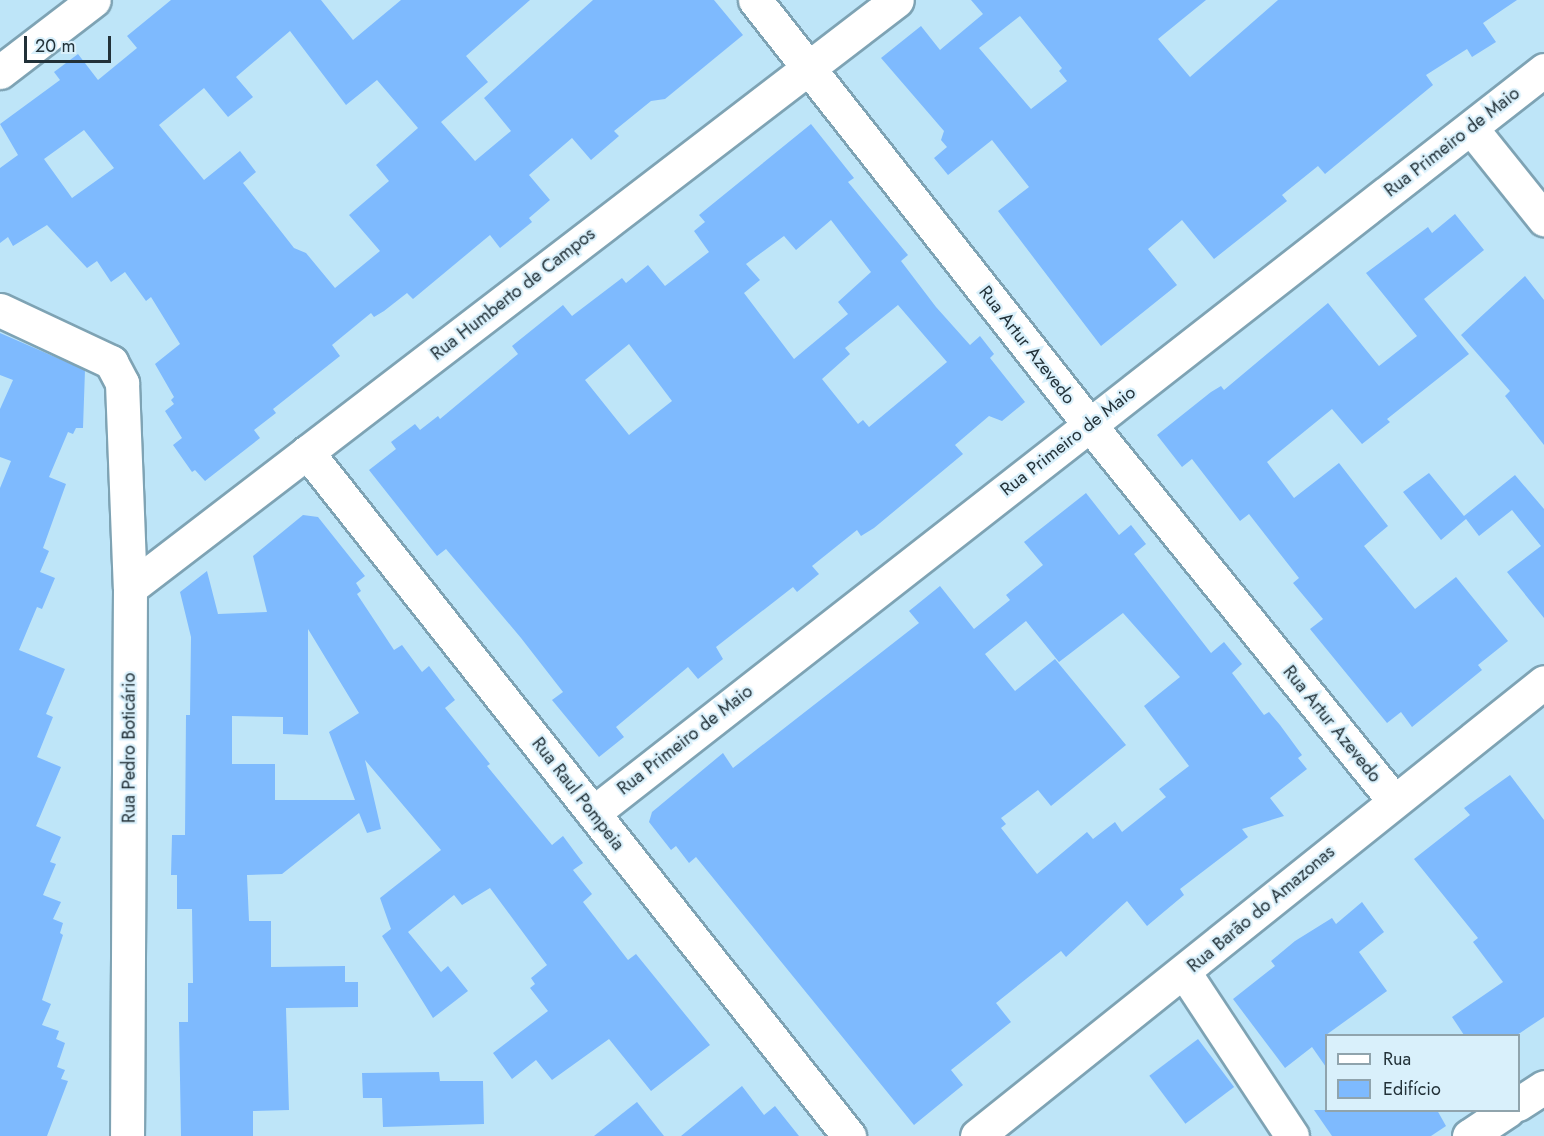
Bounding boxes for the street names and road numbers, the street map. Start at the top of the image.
street label: Rua Primeiro de Maio [1380,82,1524,202]
street label: Rua Humberto de Campos [427,223,599,365]
street label: Rua Artur Azevedo [974,282,1080,408]
street label: Rua Primeiro de Maio [996,381,1140,501]
street label: Rua Artur Azevedo [1278,661,1386,787]
street label: Rua Pedro Boticário [118,673,140,823]
street label: Rua Primeiro de Maio [613,680,757,800]
street label: Rua Raul Pompeia [527,733,629,855]
street label: Rua Barão do Amazonas [1183,841,1339,977]

